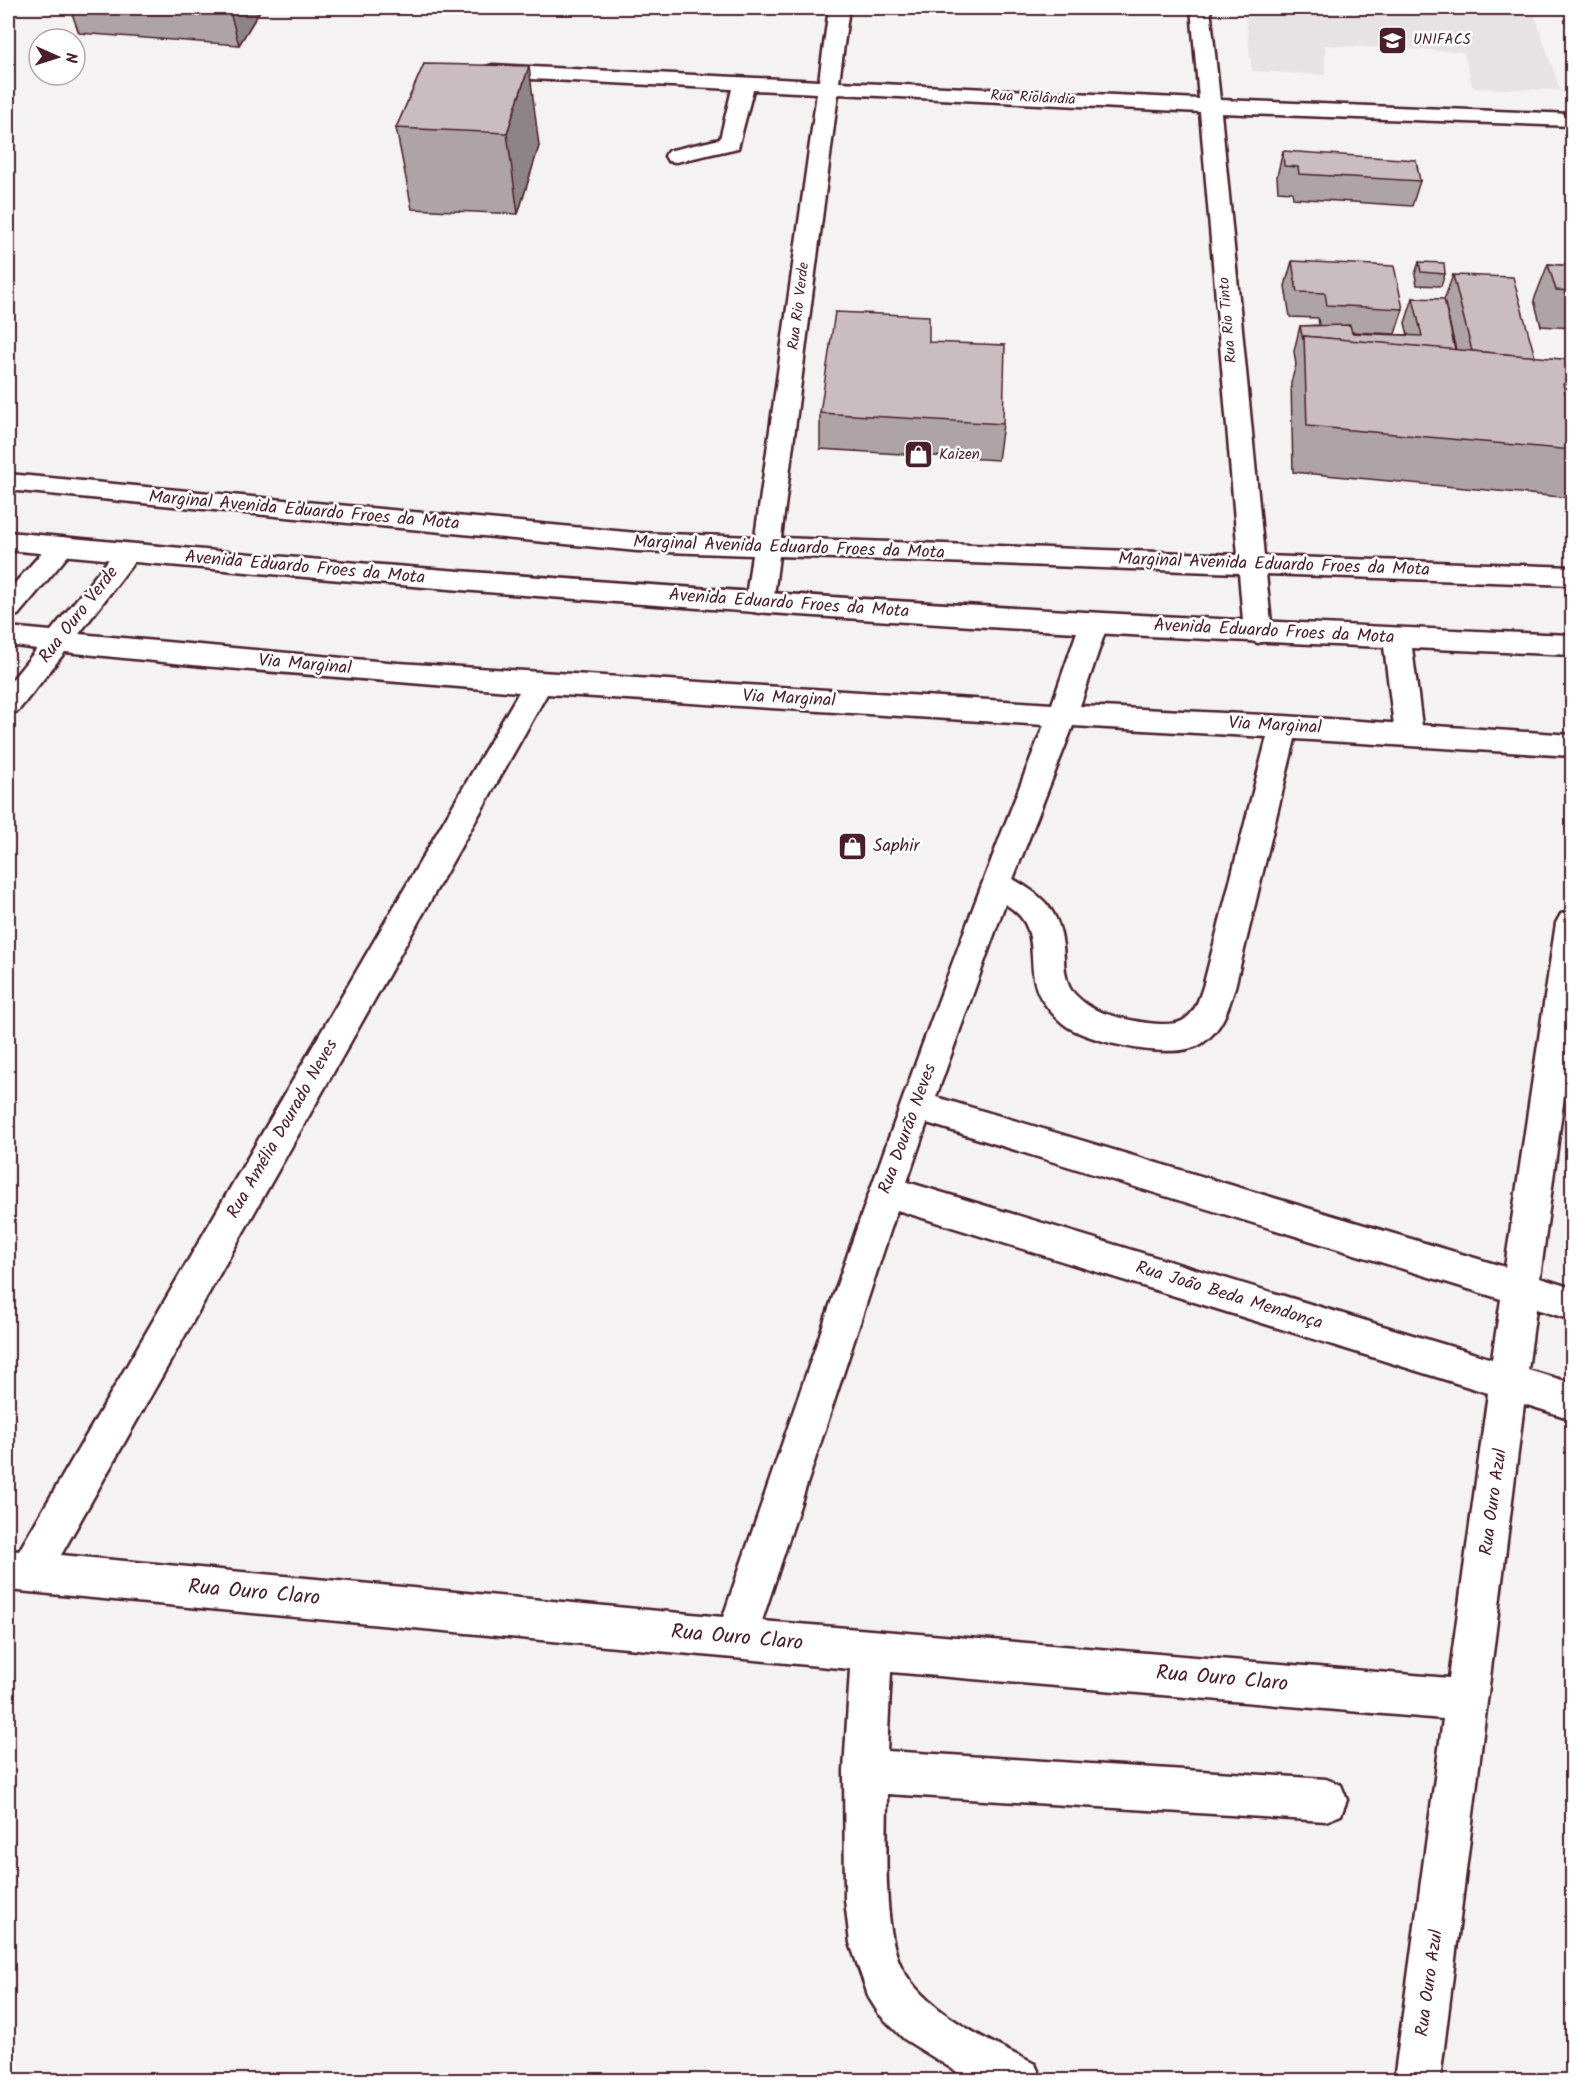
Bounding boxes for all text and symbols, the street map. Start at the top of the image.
school or university icon: UNIFACS [1376,24,1408,56]
north arrow [27,27,87,87]
place label: UNIFACS [1413,28,1471,52]
text: N [58,52,83,63]
street label: Rua Riolândia [990,84,1076,112]
street label: Rua Rio Verde [782,261,816,351]
street label: Rua Rio Tinto [1212,276,1244,364]
shop icon: Kaizen [902,439,934,471]
place label: Kaizen [939,443,980,467]
street label: Marginal Avenida Eduardo Froes da Mota [147,483,461,539]
street label: Marginal Avenida Eduardo Froes da Mota [633,528,945,568]
street label: Avenida Eduardo Froes da Mota [184,543,426,593]
street label: Marginal Avenida Eduardo Froes da Mota [1118,545,1430,585]
street label: Rua Ouro Verde [32,560,126,670]
street label: Avenida Eduardo Froes da Mota [668,581,910,627]
street label: Avenida Eduardo Froes da Mota [1153,611,1395,653]
street label: Via Marginal [257,646,353,684]
street label: Via Marginal [742,682,837,716]
street label: Via Marginal [1228,709,1323,743]
shop icon: Saphir [836,830,868,862]
place label: Saphir [873,832,921,861]
street label: Rua Amélia Dourado Neves [220,1033,347,1224]
street label: Rua Dourão Neves [871,1059,945,1198]
street label: Rua João Beda Mendonça [1132,1254,1326,1338]
street label: Rua Ouro Azul [1472,1446,1516,1557]
street label: Rua Ouro Claro [187,1571,321,1615]
street label: Rua Ouro Claro [670,1616,804,1660]
street label: Rua Ouro Claro [1155,1657,1289,1701]
street label: Rua Ouro Azul [1408,1927,1452,2038]

